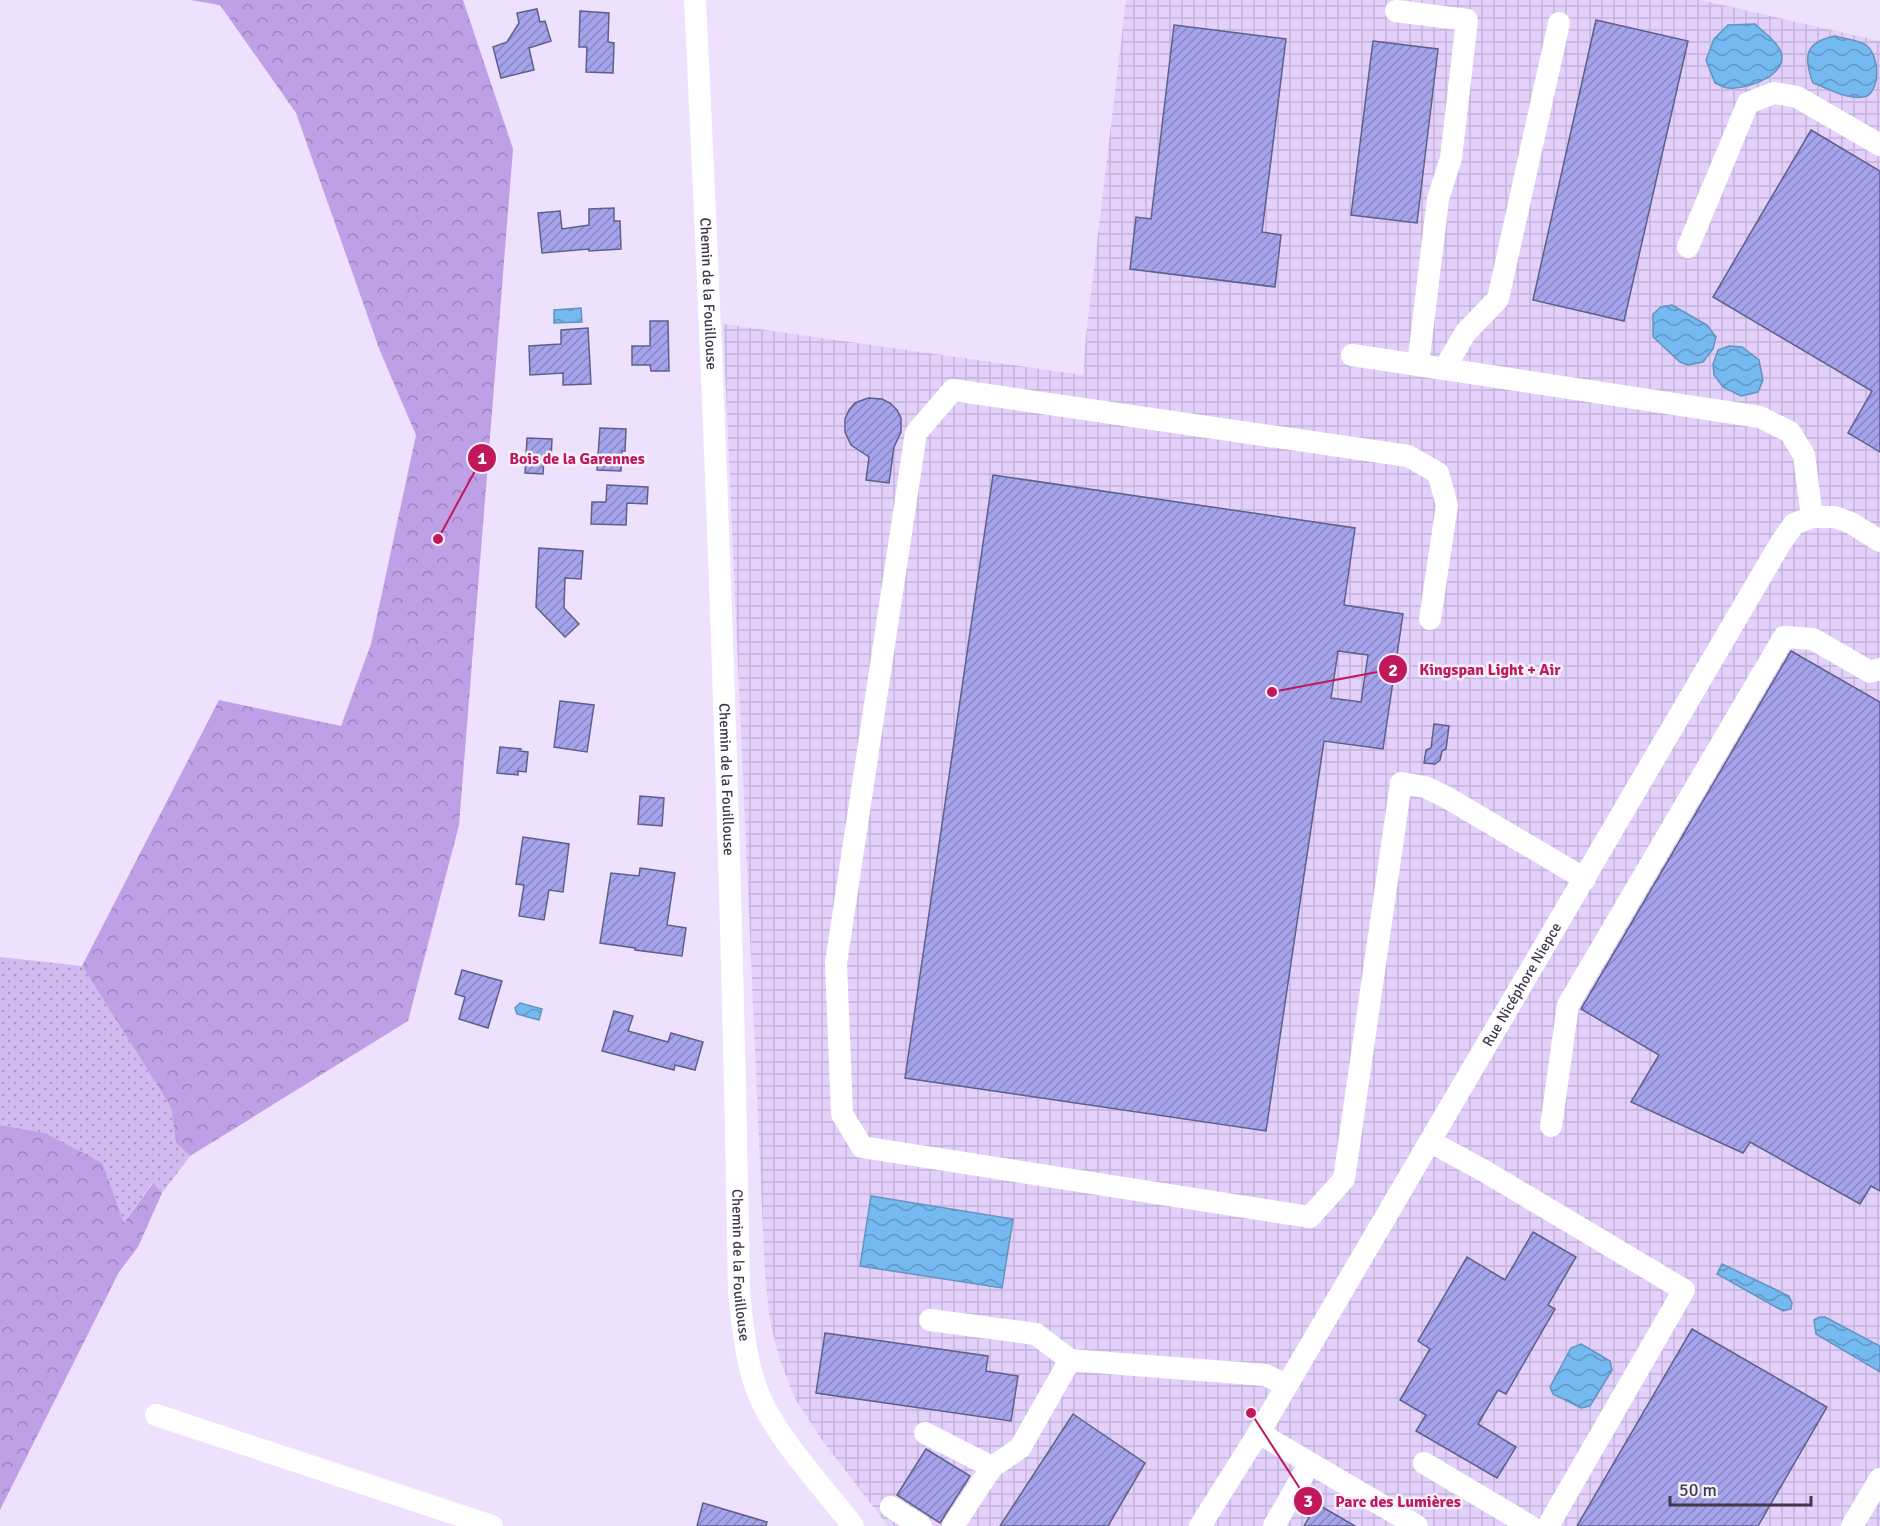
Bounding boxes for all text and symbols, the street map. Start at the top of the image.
street label: Chemin de la Fouillouse [696,217,721,370]
callout: Bois de la Garennes [467,441,657,475]
text: 1 [477,447,487,469]
text: Bois de la Garennes [509,449,645,469]
callout: Kingspan Light + Air [1378,652,1573,686]
text: 2 [1388,659,1398,681]
text: Kingspan Light + Air [1419,660,1561,680]
street label: Chemin de la Fouillouse [715,703,738,856]
street label: Rue Nicéphore Niepce [1479,919,1565,1050]
street label: Chemin de la Fouillouse [728,1189,754,1342]
scale bar [1670,1469,1811,1507]
text: 50 m [1679,1479,1717,1501]
callout: Parc des Lumières [1293,1484,1473,1518]
text: 3 [1303,1490,1313,1512]
text: Parc des Lumières [1335,1492,1461,1512]

